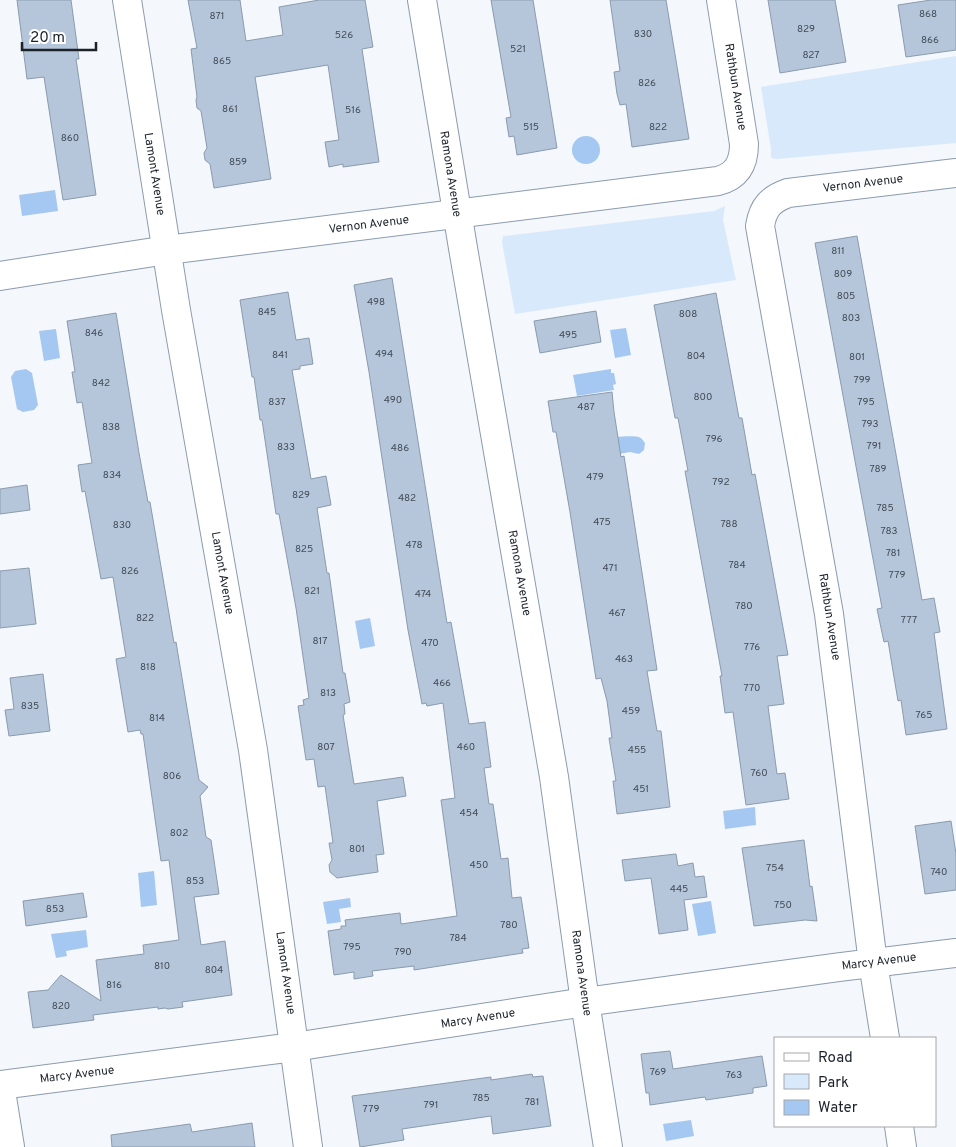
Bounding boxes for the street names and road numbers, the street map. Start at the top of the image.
street label: Rathbun Avenue [720,42,750,132]
street label: Ramona Avenue [435,130,465,218]
street label: Lamont Avenue [140,131,168,217]
street label: Vernon Avenue [822,171,904,197]
street label: Vernon Avenue [328,212,410,238]
street label: Ramona Avenue [504,529,534,617]
street label: Lamont Avenue [207,530,237,616]
street label: Rathbun Avenue [814,572,844,662]
street label: Ramona Avenue [567,929,595,1017]
street label: Lamont Avenue [271,930,299,1016]
street label: Marcy Avenue [841,949,917,975]
street label: Marcy Avenue [440,1005,516,1033]
street label: Marcy Avenue [39,1062,115,1088]

